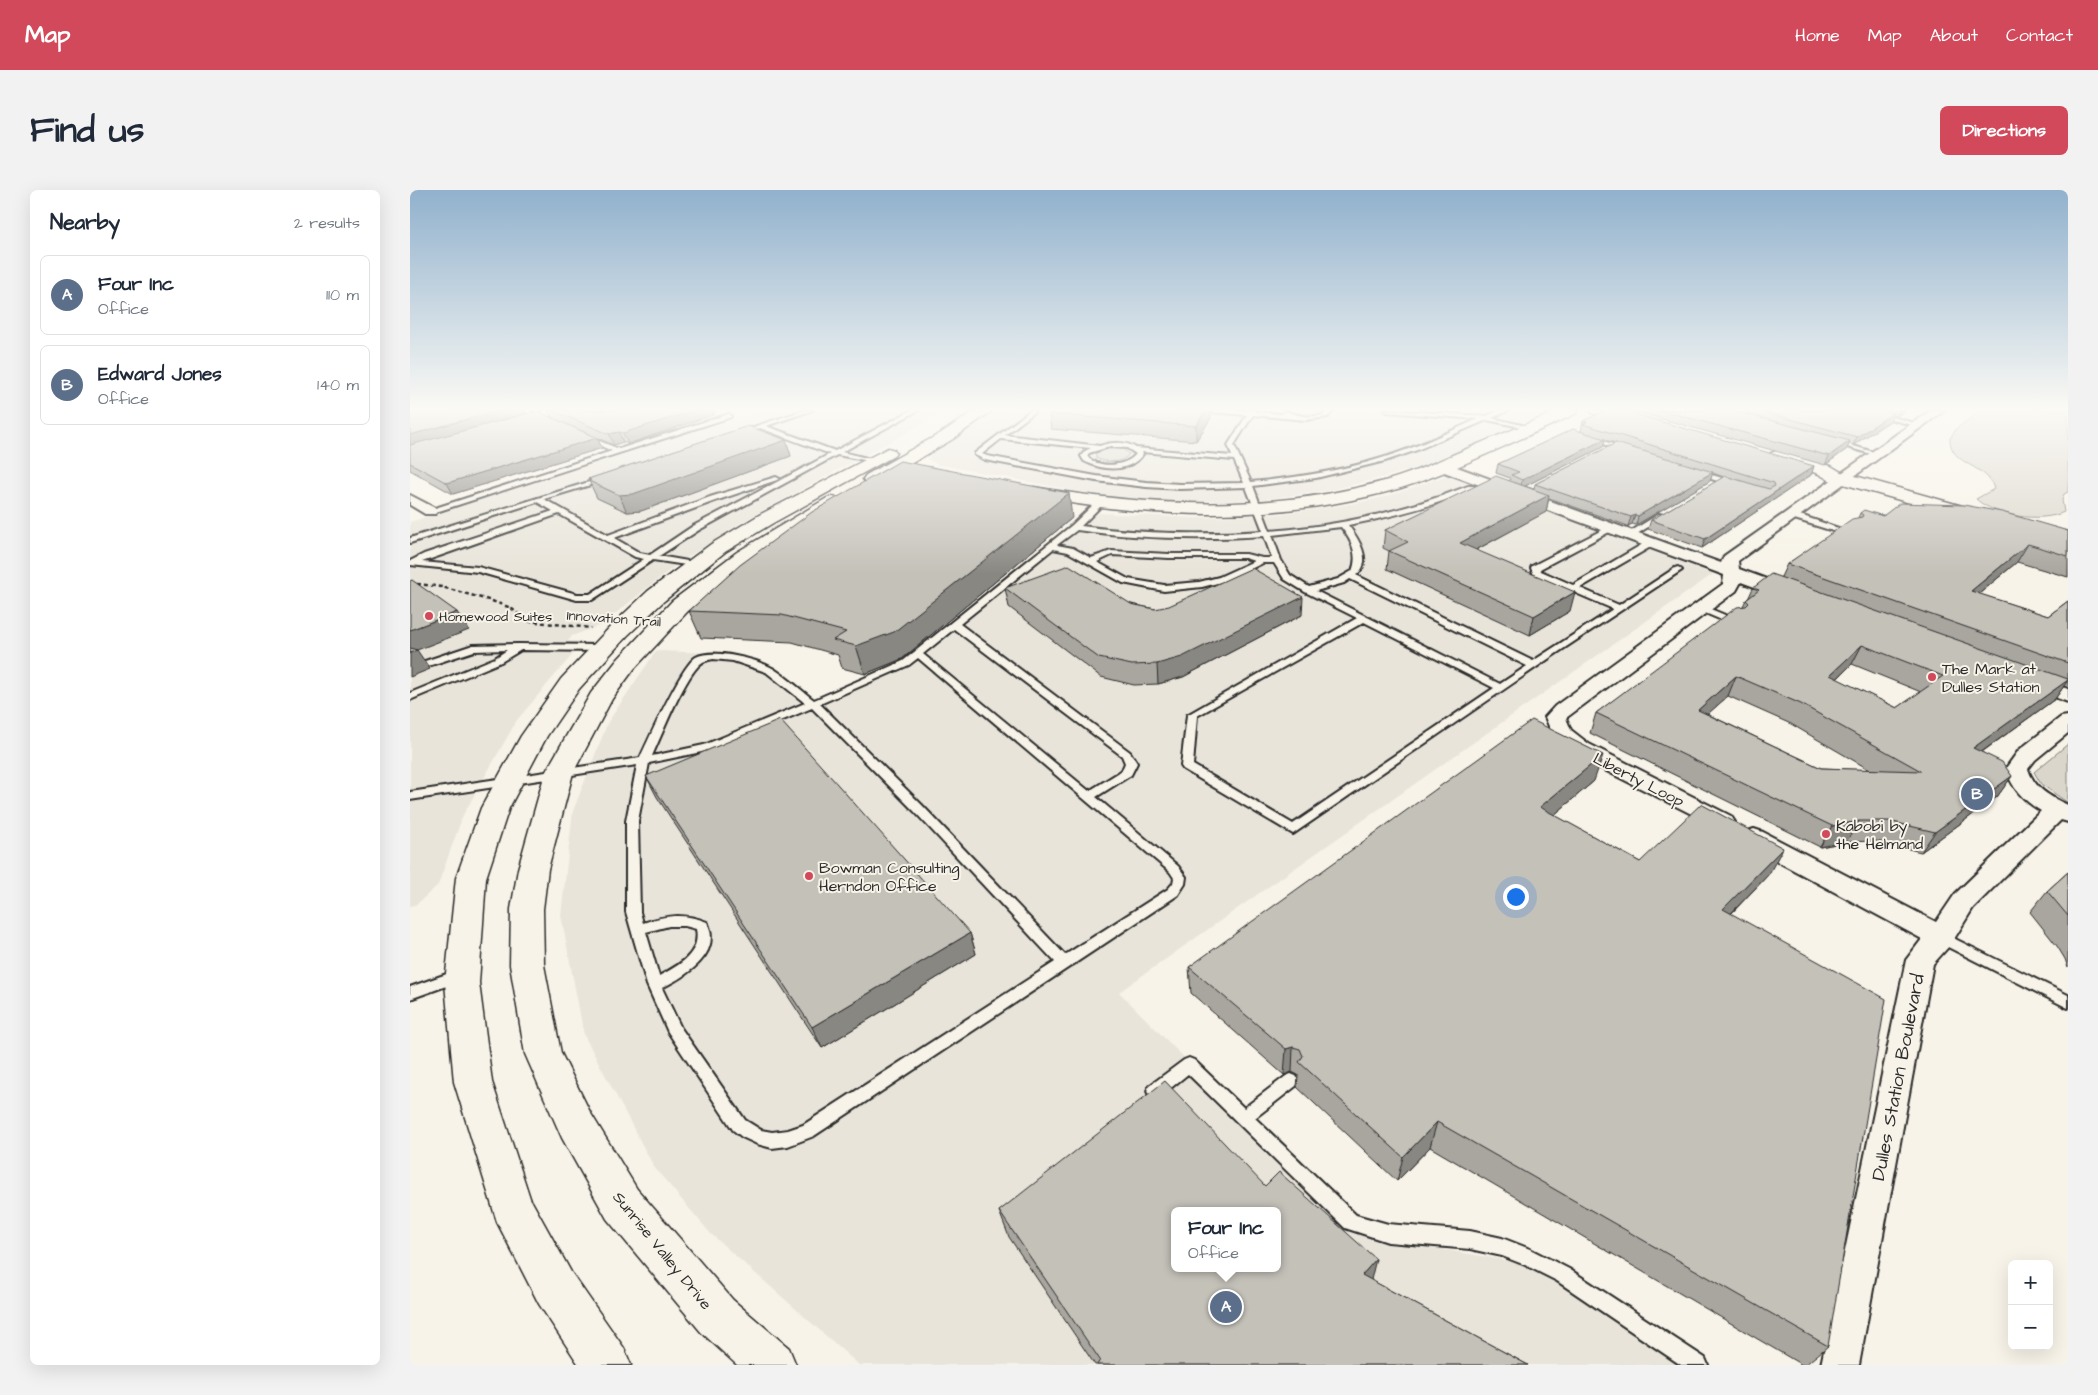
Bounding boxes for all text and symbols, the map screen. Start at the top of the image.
text: Map [25,18,70,52]
text: Home [1795,23,1840,48]
text: Map [1868,23,1902,48]
text: About [1930,23,1978,48]
text: Contact [2006,23,2073,48]
text: Find us [30,106,144,155]
button: Directions [1940,106,2068,155]
text: Nearby [50,208,120,237]
text: 2 results [294,212,360,234]
text: Four Inc [98,271,174,298]
text: A [62,284,72,306]
text: 110 m [326,284,359,306]
text: Office [98,298,149,320]
text: Edward Jones [98,361,222,388]
text: B [61,374,73,396]
text: 140 m [317,374,359,396]
text: Office [98,388,149,410]
street label: Innovation Trail [566,606,662,632]
place label: Homewood Suites [439,607,552,627]
marker: Homewood Suites [423,610,435,622]
place label: The Mark at Dulles Station [1942,658,2039,698]
marker: The Mark at Dulles Station [1926,671,1938,683]
street label: Liberty Loop [1589,747,1688,813]
pin: B [1961,775,1993,813]
place label: Kabobi by the Helmand [1836,815,1923,855]
marker: Kabobi by the Helmand [1820,828,1832,840]
place label: Bowman Consulting Herndon Office [819,857,959,897]
marker: Bowman Consulting Herndon Office [803,870,815,882]
your location [1503,884,1529,910]
street label: Dulles Station Boulevard [1865,971,1932,1183]
street label: Sunrise Valley Drive [607,1187,717,1315]
popup [1171,1207,1281,1272]
text: Four Inc [1188,1215,1264,1242]
text: Office [1188,1242,1239,1264]
map controls [2008,1260,2053,1350]
button: + [2008,1260,2053,1305]
pin: A [1210,1288,1242,1326]
button: − [2008,1305,2053,1350]

